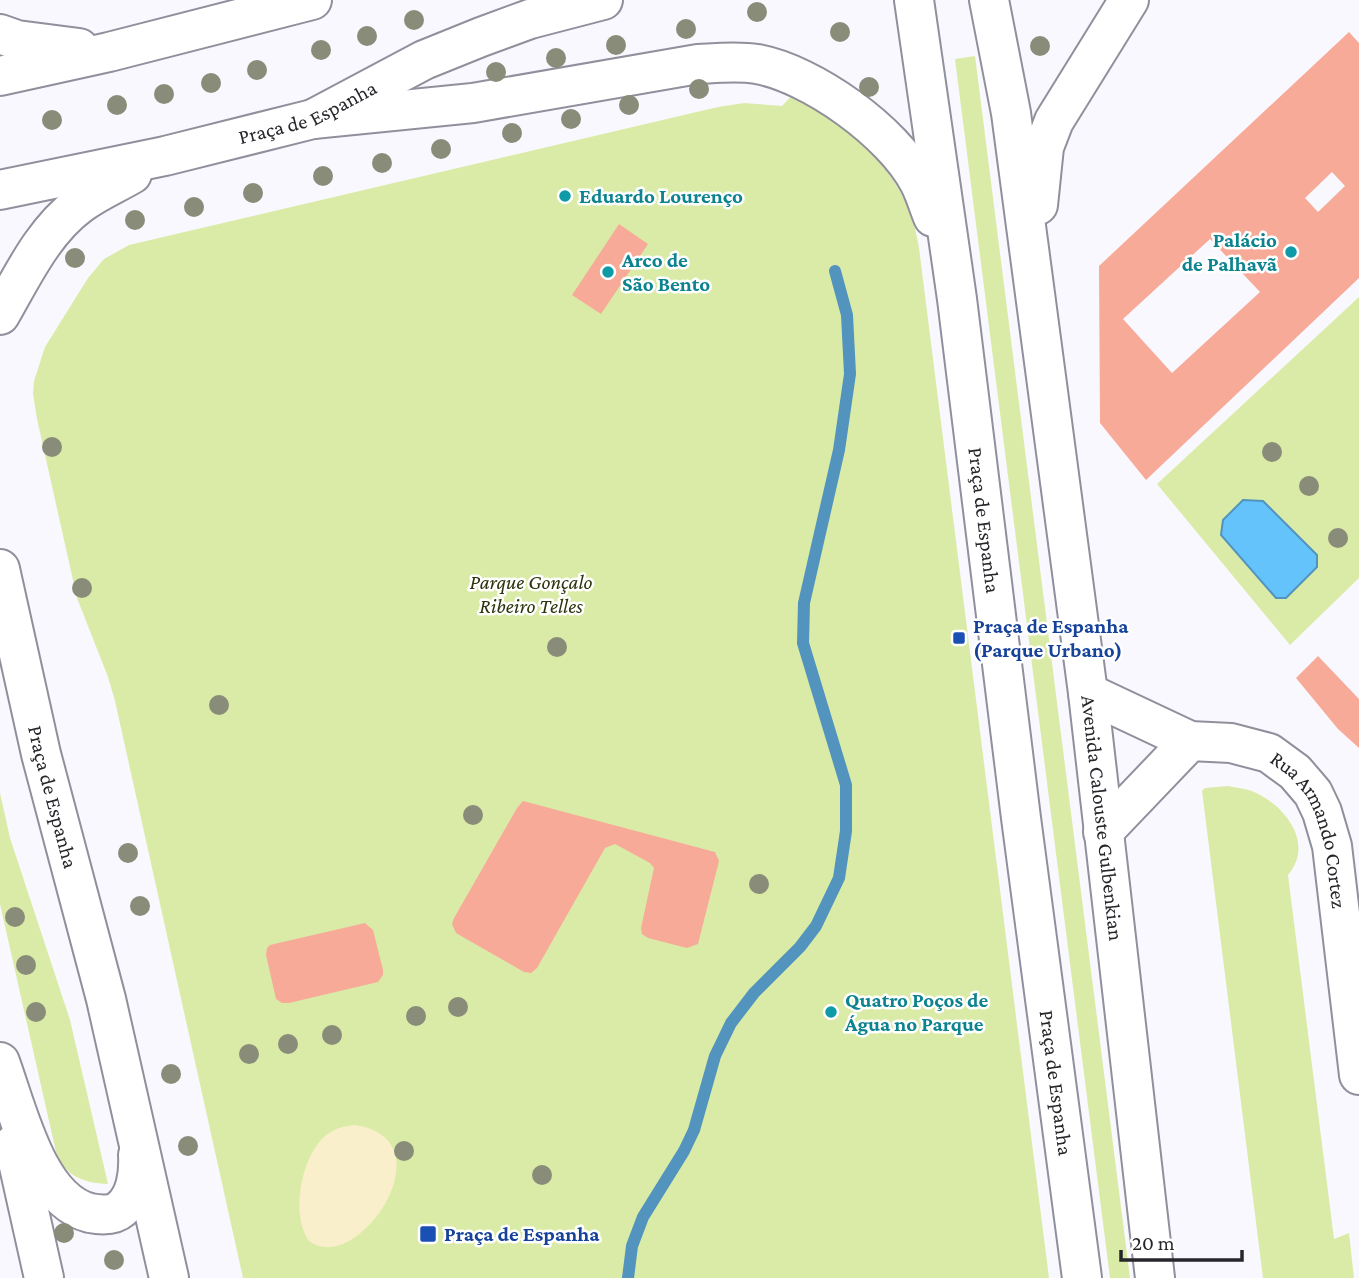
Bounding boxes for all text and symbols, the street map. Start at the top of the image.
street label: Praça de Espanha [236,75,381,149]
place label: Eduardo Lourenço [579,184,743,208]
marker: Eduardo Lourenço [557,188,573,204]
place label: Palácio de Palhavã [1182,228,1278,276]
marker: Palácio de Palhavã [1283,244,1299,260]
place label: Arco de São Bento [621,248,710,296]
marker: Arco de São Bento [600,264,616,280]
street label: Praça de Espanha [963,446,1005,595]
park label: Parque Gonçalo Ribeiro Telles [470,570,593,618]
place label: Praça de Espanha (Parque Urbano) [973,614,1129,662]
marker: Praça de Espanha (Parque Urbano) [951,630,967,646]
street label: Avenida Calouste Gulbenkian [1076,694,1128,942]
street label: Praça de Espanha [23,723,83,871]
street label: Rua Armando Cortez [1266,746,1351,910]
place label: Quatro Poços de Água no Parque [844,988,989,1036]
marker: Quatro Poços de Água no Parque [823,1004,839,1020]
street label: Praça de Espanha [1035,1008,1078,1157]
scale bar [1121,1218,1242,1262]
place label: Praça de Espanha [444,1222,600,1246]
marker: Praça de Espanha [418,1224,438,1244]
text: 20 m [1132,1231,1175,1255]

